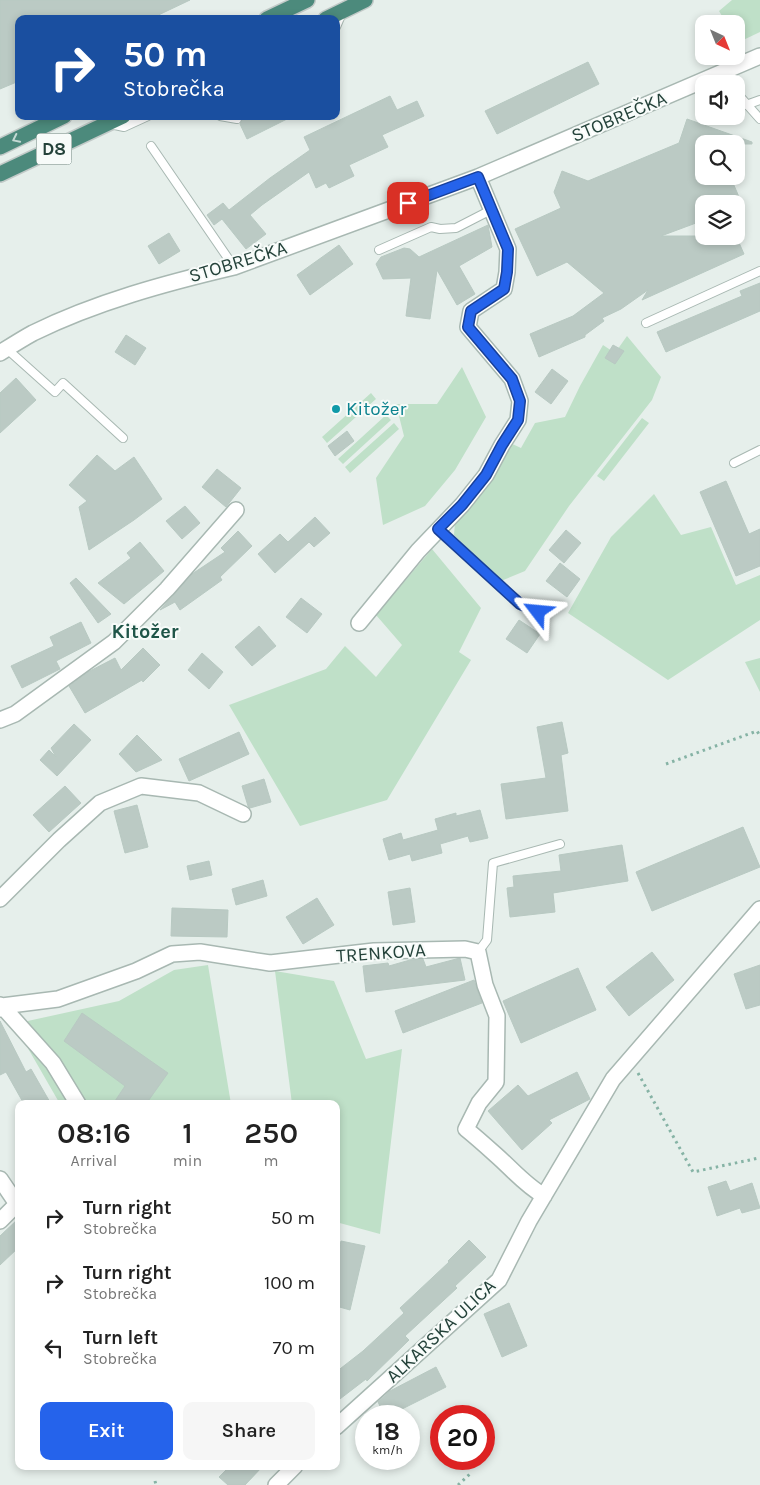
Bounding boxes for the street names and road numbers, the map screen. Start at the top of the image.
street label: STOBREČKA [568,87,670,147]
road number: D8 [36,134,72,164]
street label: STOBREČKA [186,237,290,287]
street label: TRENKOVA [336,939,426,967]
street label: ALKARSKA ULICA [382,1275,500,1387]

